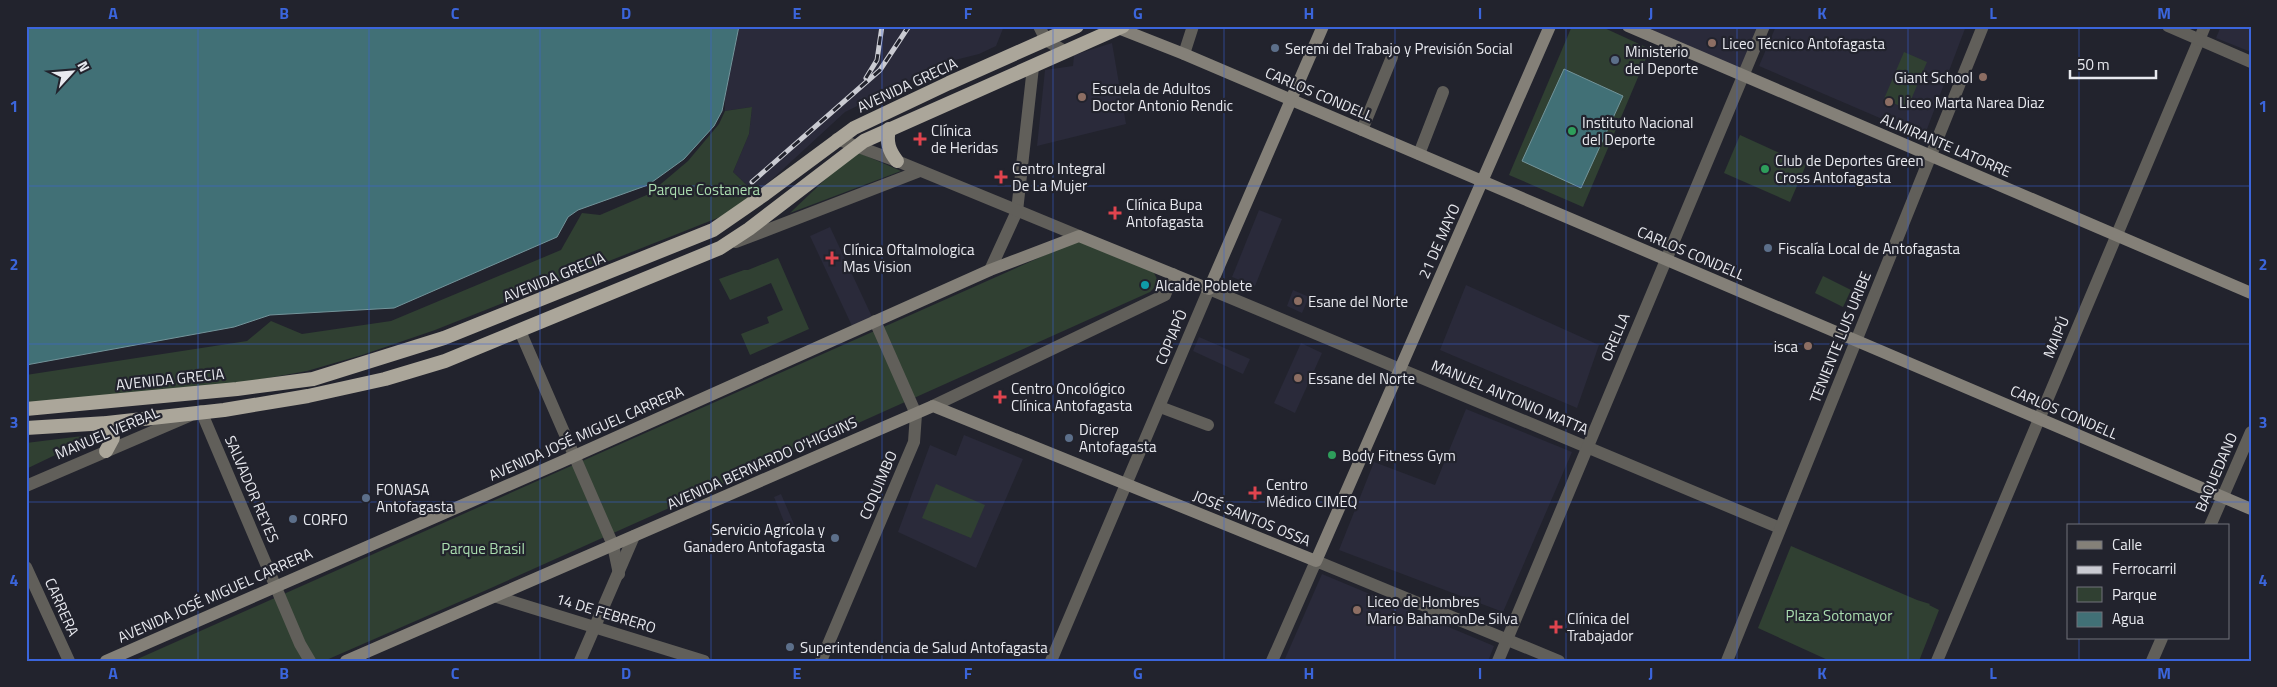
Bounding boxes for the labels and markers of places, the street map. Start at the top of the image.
place label: Liceo Técnico Antofagasta [1722,32,1885,55]
place label: Seremi del Trabajo y Previsión Social [1285,37,1513,60]
marker: Liceo Técnico Antofagasta [1706,37,1718,49]
place label: Ministerio del Deporte [1625,40,1698,80]
marker: Seremi del Trabajo y Previsión Social [1269,42,1281,54]
marker: Ministerio del Deporte [1609,54,1621,66]
place label: Giant School [1894,66,1973,89]
marker: Giant School [1977,71,1989,83]
place label: Escuela de Adultos Doctor Antonio Rendic [1092,77,1233,117]
marker: Escuela de Adultos Doctor Antonio Rendic [1076,91,1088,103]
place label: Liceo Marta Narea Diaz [1899,91,2045,114]
marker: Liceo Marta Narea Diaz [1883,96,1895,108]
place label: Instituto Nacional del Deporte [1582,111,1693,151]
place label: Clínica de Heridas [931,119,998,159]
marker: Instituto Nacional del Deporte [1566,125,1578,137]
marker: Clínica de Heridas [913,132,927,146]
place label: Club de Deportes Green Cross Antofagasta [1775,149,1923,189]
place label: Centro Integral De La Mujer [1012,157,1106,197]
marker: Club de Deportes Green Cross Antofagasta [1759,163,1771,175]
marker: Centro Integral De La Mujer [994,170,1008,184]
place label: Clínica Bupa Antofagasta [1126,193,1204,233]
marker: Clínica Bupa Antofagasta [1108,206,1122,220]
place label: Fiscalía Local de Antofagasta [1778,237,1961,260]
place label: Clínica Oftalmologica Mas Vision [843,238,975,278]
marker: Fiscalía Local de Antofagasta [1762,242,1774,254]
marker: Clínica Oftalmologica Mas Vision [825,251,839,265]
place label: Alcalde Poblete [1155,274,1252,297]
marker: Alcalde Poblete [1139,279,1151,291]
place label: Esane del Norte [1308,290,1408,313]
marker: Esane del Norte [1292,295,1304,307]
place label: isca [1774,335,1798,358]
marker: isca [1802,340,1814,352]
place label: Essane del Norte [1308,367,1415,390]
marker: Essane del Norte [1292,372,1304,384]
place label: Centro Oncológico Clínica Antofagasta [1011,377,1133,417]
marker: Centro Oncológico Clínica Antofagasta [993,390,1007,404]
place label: Dicrep Antofagasta [1079,418,1157,458]
marker: Dicrep Antofagasta [1063,432,1075,444]
place label: Body Fitness Gym [1342,444,1456,467]
marker: Body Fitness Gym [1326,449,1338,461]
place label: Centro Médico CIMEQ [1266,473,1358,513]
place label: FONASA Antofagasta [376,478,454,518]
marker: Centro Médico CIMEQ [1248,486,1262,500]
marker: FONASA Antofagasta [360,492,372,504]
place label: CORFO [303,508,348,531]
marker: CORFO [287,513,299,525]
place label: Servicio Agrícola y Ganadero Antofagasta [683,518,825,558]
marker: Servicio Agrícola y Ganadero Antofagasta [829,532,841,544]
place label: Liceo de Hombres Mario BahamonDe Silva [1367,590,1518,630]
marker: Liceo de Hombres Mario BahamonDe Silva [1351,604,1363,616]
place label: Clínica del Trabajador [1567,607,1634,647]
marker: Clínica del Trabajador [1549,620,1563,634]
place label: Superintendencia de Salud Antofagasta [800,636,1048,659]
marker: Superintendencia de Salud Antofagasta [784,641,796,653]

